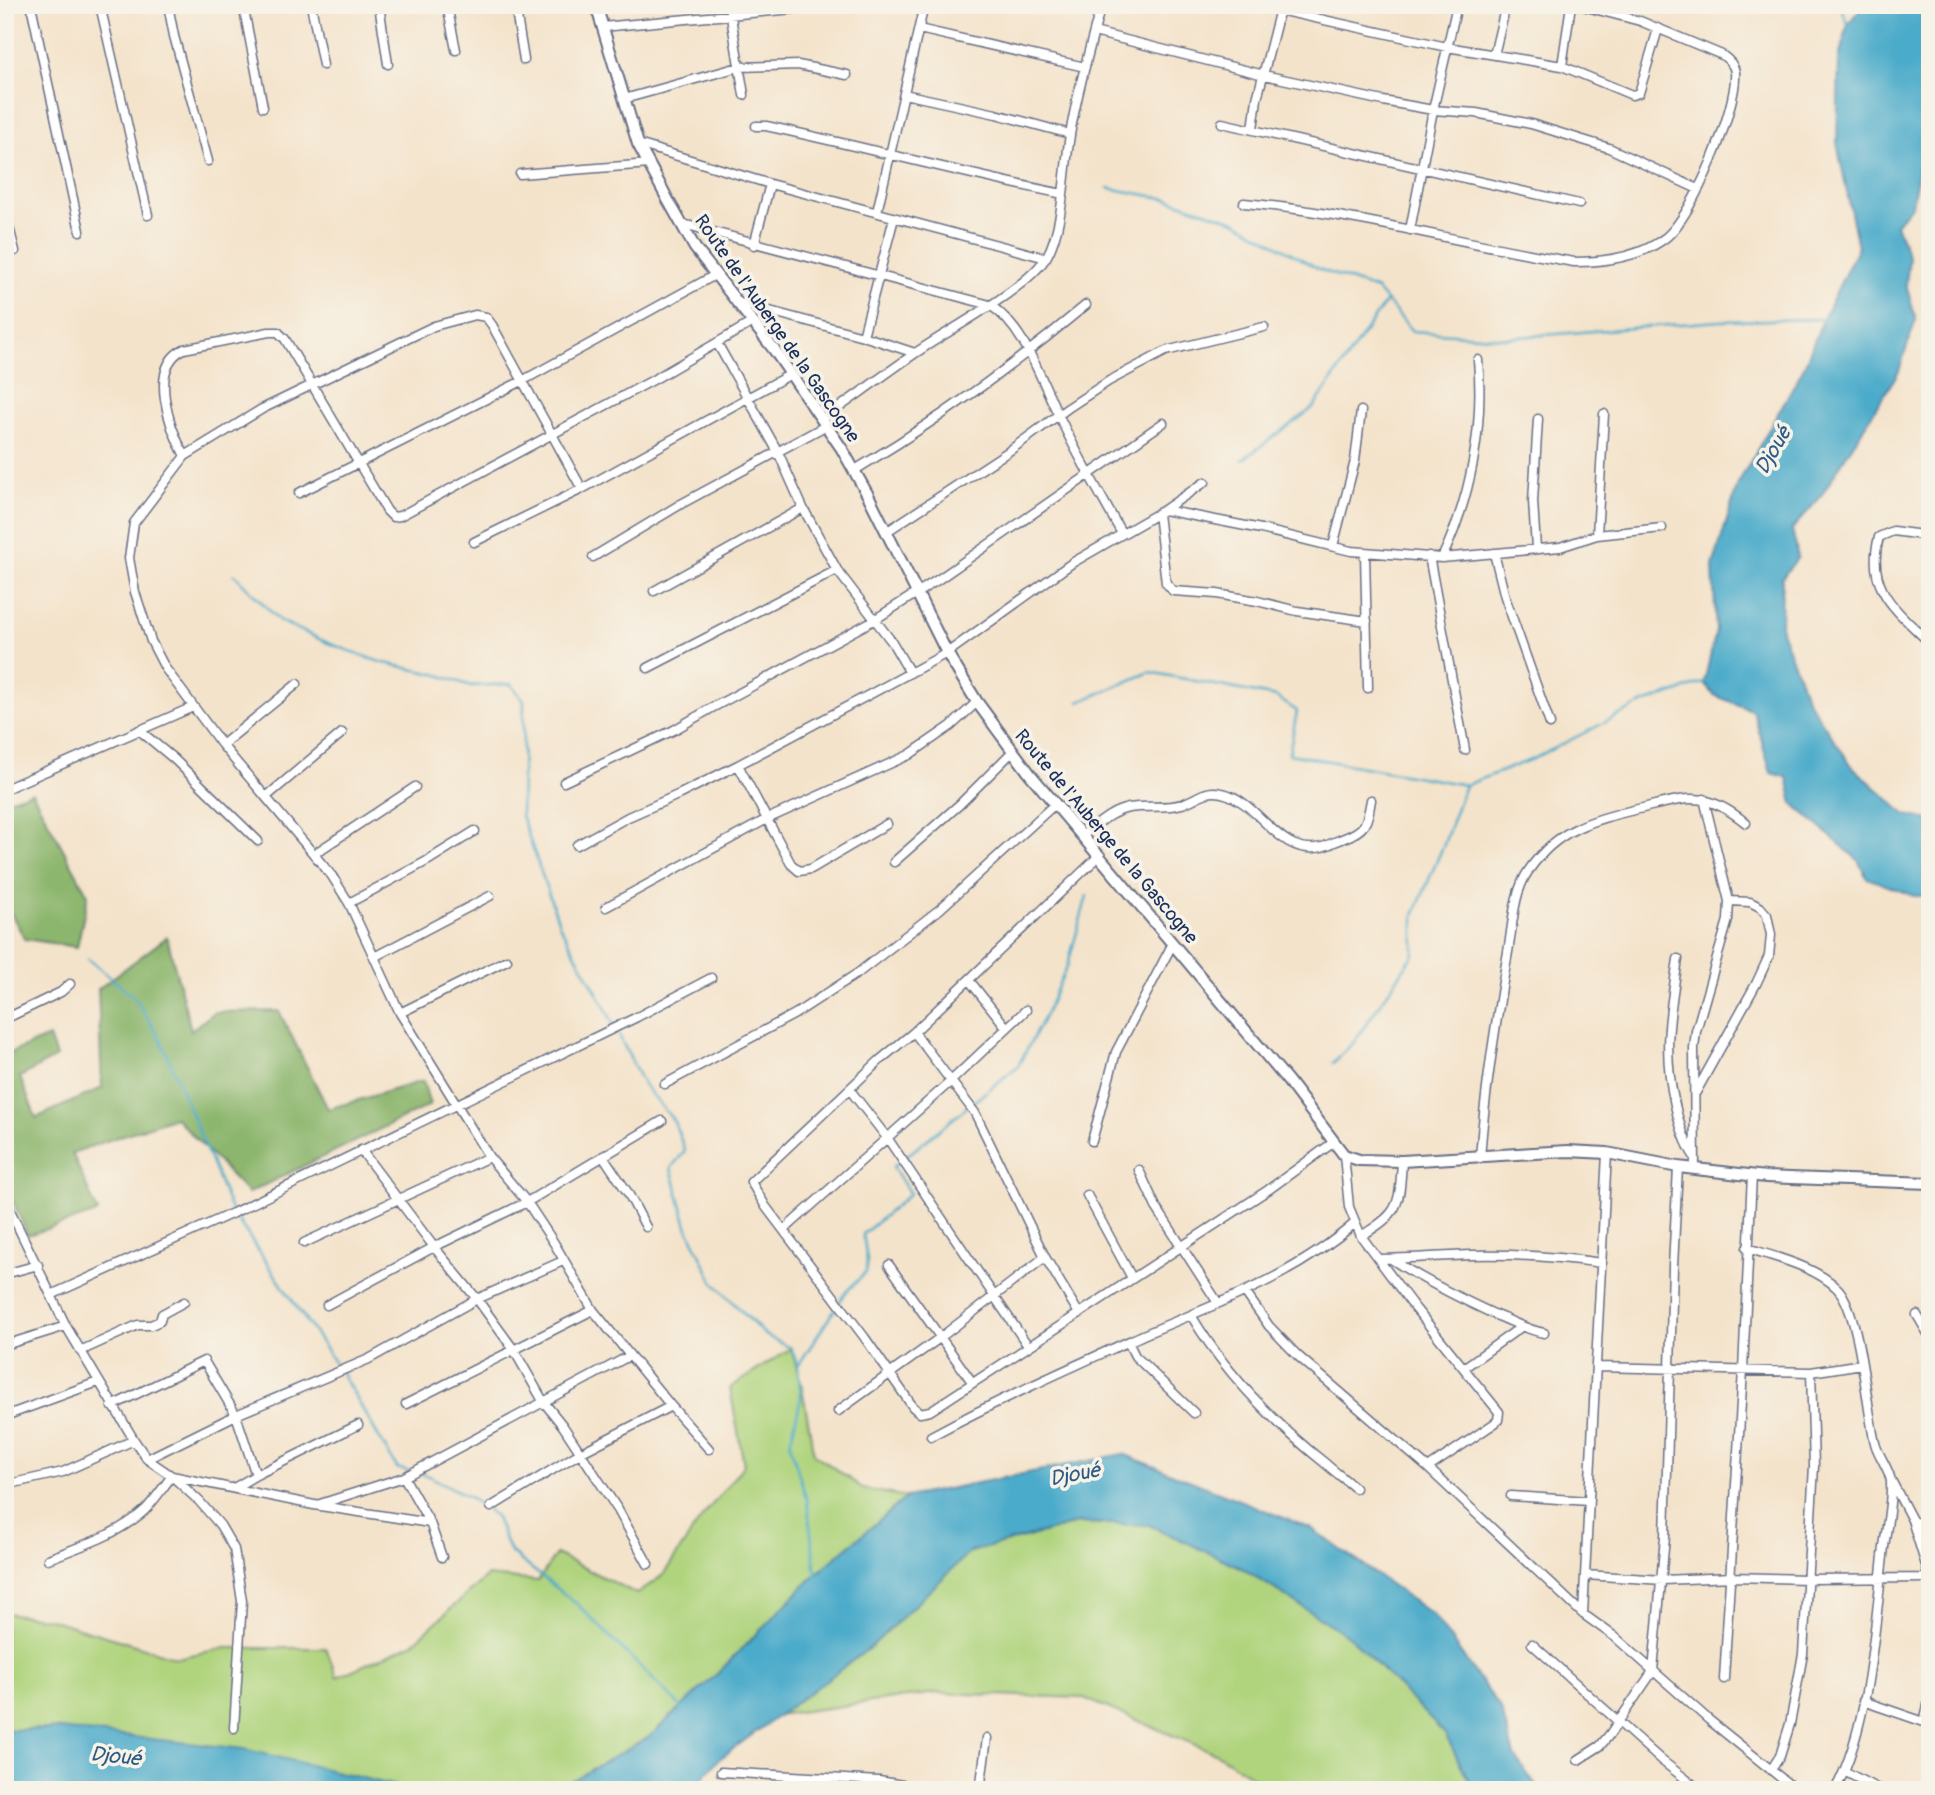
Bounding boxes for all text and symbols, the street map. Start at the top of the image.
street label: Route de l'Auberge de la Gascogne [689,210,866,448]
water label: Djoué [1749,420,1799,479]
street label: Route de l'Auberge de la Gascogne [1009,724,1203,949]
water label: Djoué [1047,1456,1104,1493]
water label: Djoué [89,1740,145,1773]

